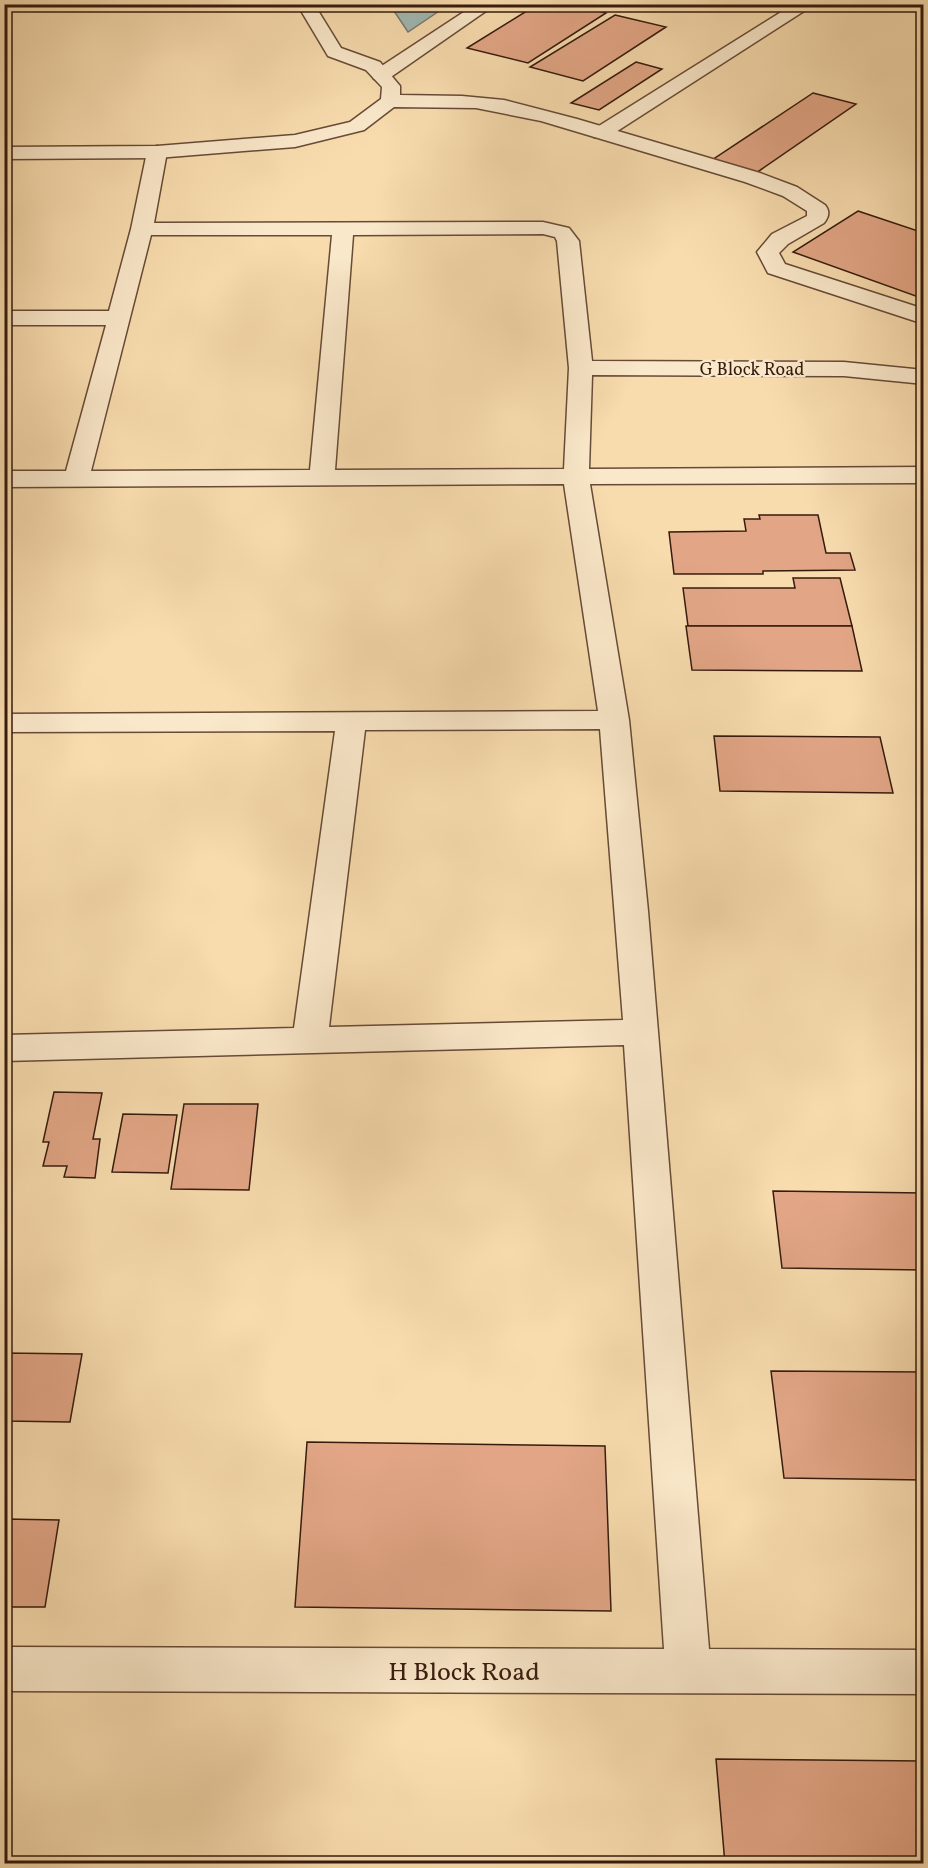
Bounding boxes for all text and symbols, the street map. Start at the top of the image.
street label: G Block Road [700,358,804,383]
street label: H Block Road [388,1655,540,1691]

